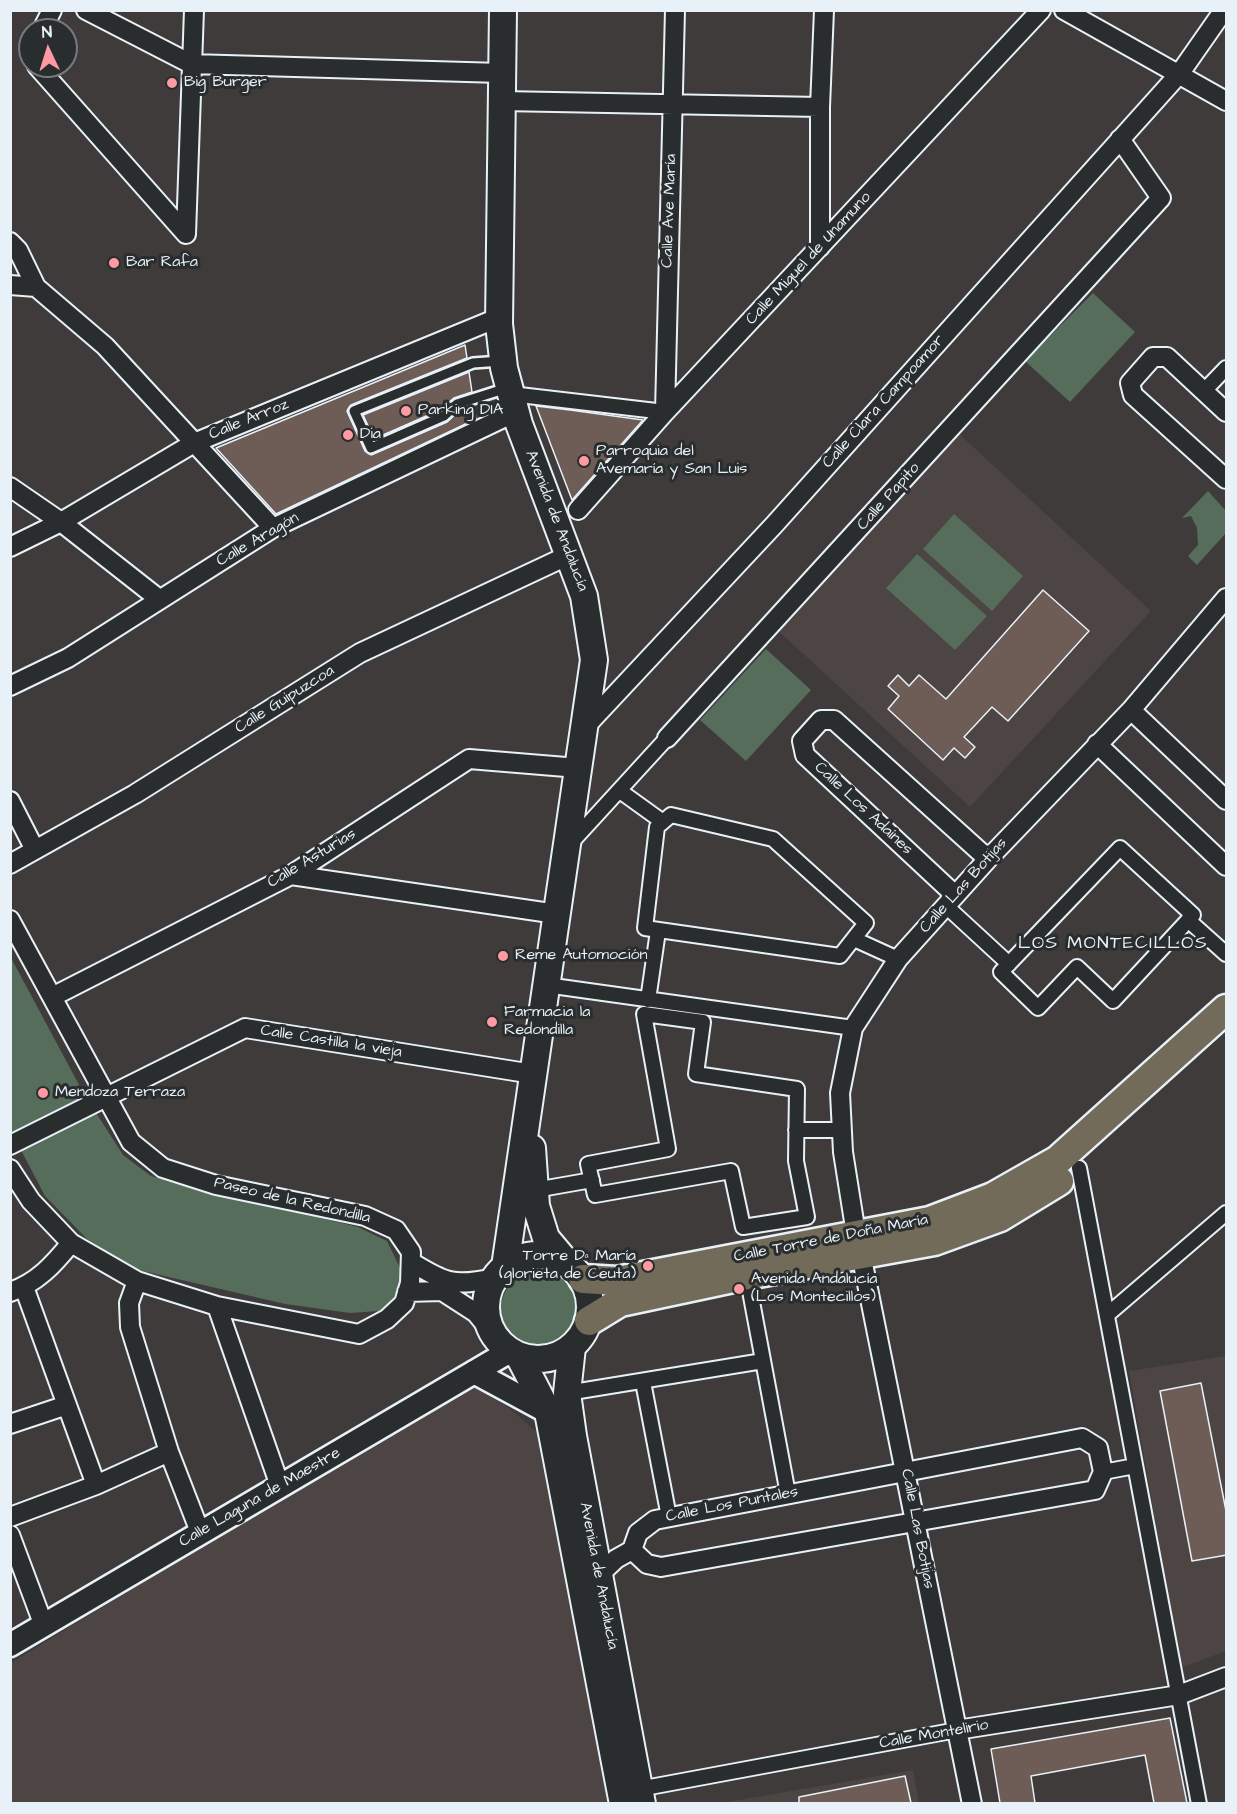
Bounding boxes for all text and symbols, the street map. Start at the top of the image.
north arrow [18,18,78,78]
text: N [41,21,53,43]
place label: Big Burger [184,73,267,93]
marker: Big Burger [165,76,179,90]
street label: Calle Ave María [658,154,682,268]
street label: Calle Miguel de Unamuno [742,188,876,330]
place label: Bar Rafa [126,253,198,273]
marker: Bar Rafa [107,256,121,270]
street label: Calle Clara Campoamor [819,331,949,473]
street label: Calle Arroz [206,395,292,445]
place label: Parking DIA [418,401,503,421]
marker: Parking DIA [399,404,413,418]
place label: Dia [360,425,381,445]
marker: Dia [341,428,355,442]
place label: Parroquia del Avemaría y San Luis [596,442,747,480]
street label: Avenida de Andalucía [520,448,592,594]
marker: Parroquia del Avemaría y San Luis [577,454,591,468]
street label: Calle Papito [854,459,924,535]
street label: Calle Aragón [213,509,303,571]
street label: Calle Guipuzcoa [232,662,338,738]
street label: Calle Los Adaínes [810,758,916,860]
street label: Calle Asturias [264,825,360,893]
street label: Calle Las Botijas [916,834,1012,938]
district label: LOS MONTECILLOS [1018,933,1208,955]
place label: Reme Automoción [515,946,647,966]
marker: Reme Automoción [496,949,510,963]
place label: Farmacia la Redondilla [504,1003,590,1041]
marker: Farmacia la Redondilla [485,1015,499,1029]
street label: Calle Castilla la vieja [259,1021,403,1063]
place label: Mendoza Terraza [55,1083,185,1103]
marker: Mendoza Terraza [36,1086,50,1100]
street label: Paseo de la Redondilla [212,1174,372,1228]
street label: Calle Torre de Doña María [732,1211,930,1267]
place label: Torre Dª María (glorieta de Ceuta) [499,1247,636,1285]
marker: Torre Dª María (glorieta de Ceuta) [641,1259,655,1273]
place label: Avenida Andalucía (Los Montecillos) [751,1270,877,1308]
marker: Avenida Andalucía (Los Montecillos) [732,1282,746,1296]
street label: Calle Laguna de Maestre [176,1444,344,1552]
street label: Calle Las Botijas [896,1468,938,1590]
street label: Calle Los Puntales [664,1483,800,1527]
street label: Avenida de Andalucía [574,1501,622,1651]
street label: Calle Montelirio [878,1716,990,1754]

